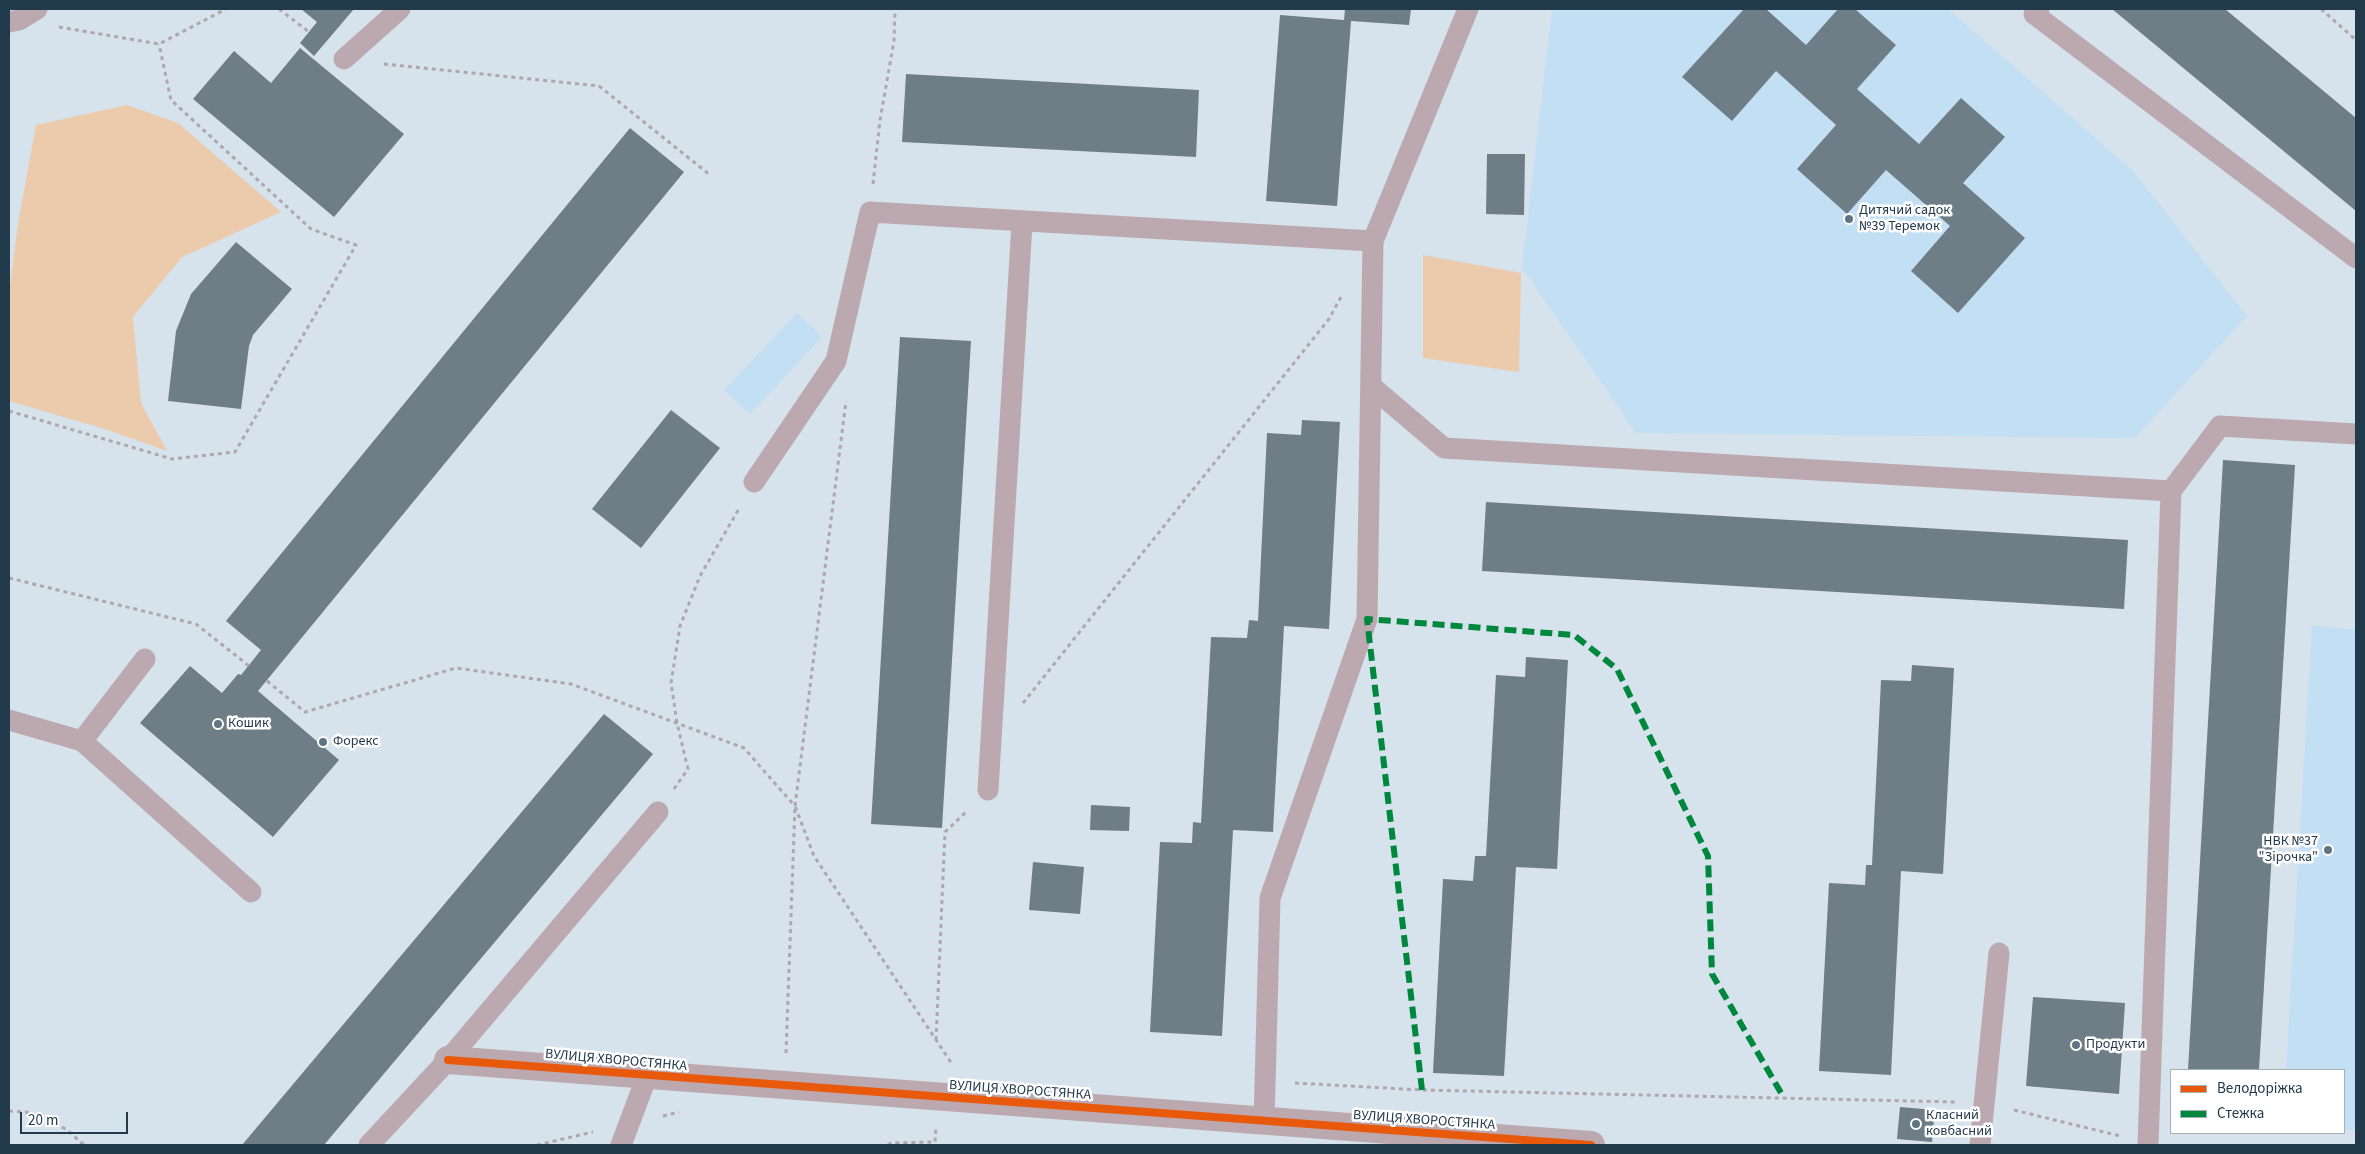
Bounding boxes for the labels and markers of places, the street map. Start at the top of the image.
place label: Дитячий садок №39 Теремок [1859,203,1950,236]
marker: Дитячий садок №39 Теремок [1843,213,1855,225]
place label: Кошик [228,716,269,732]
marker: Кошик [212,718,224,730]
place label: Форекс [333,734,379,750]
marker: Форекс [317,736,329,748]
place label: НВК №37 "Зірочка" [2259,834,2318,866]
marker: НВК №37 "Зірочка" [2322,844,2334,856]
place label: Продукти [2086,1037,2145,1053]
marker: Продукти [2070,1039,2082,1051]
place label: Класний ковбасний [1926,1108,1992,1140]
marker: Класний ковбасний [1910,1118,1922,1130]

